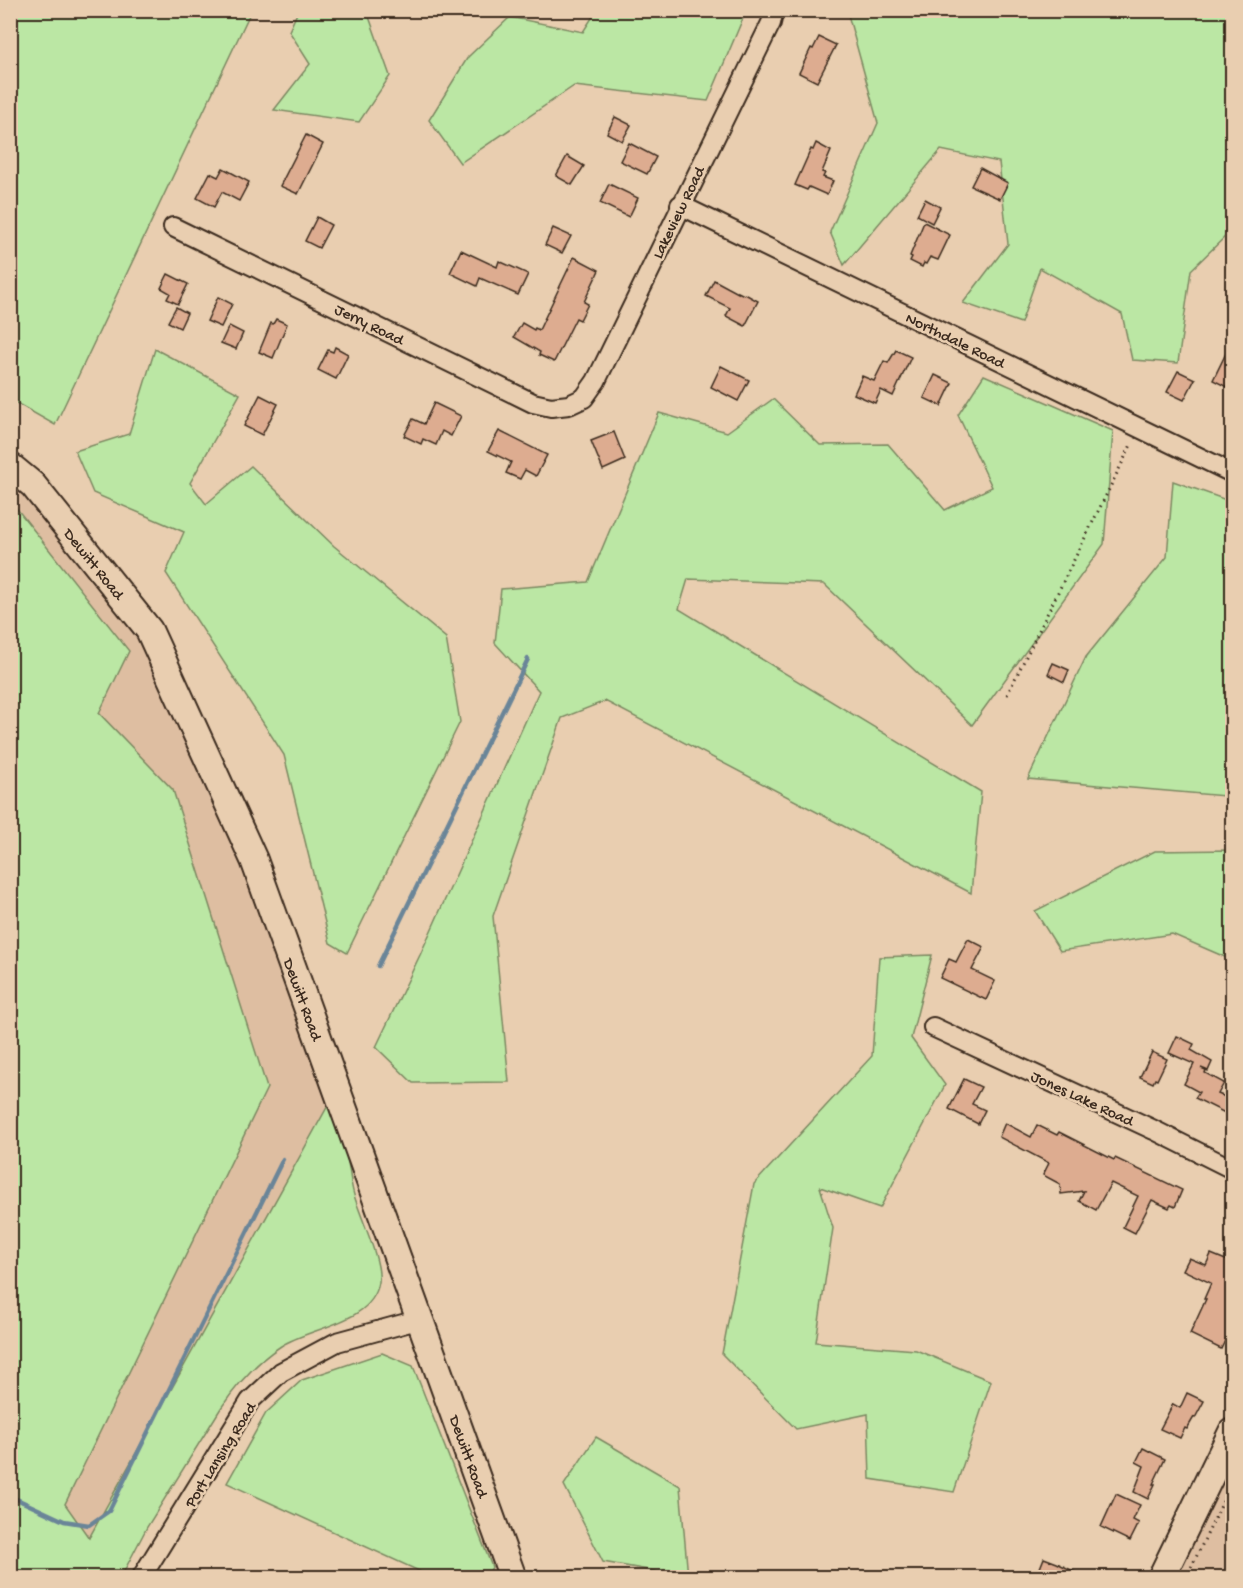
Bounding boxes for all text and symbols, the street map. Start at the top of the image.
street label: Lakeview Road [650,163,711,263]
street label: Jerry Road [331,301,408,352]
street label: Northdale Road [902,310,1009,375]
street label: Dewitt Road [57,525,128,606]
street label: Dewitt Road [277,955,325,1046]
street label: Jones Lake Road [1027,1068,1137,1133]
street label: Port Lansing Road [182,1398,263,1513]
street label: Dewitt Road [443,1412,491,1503]

